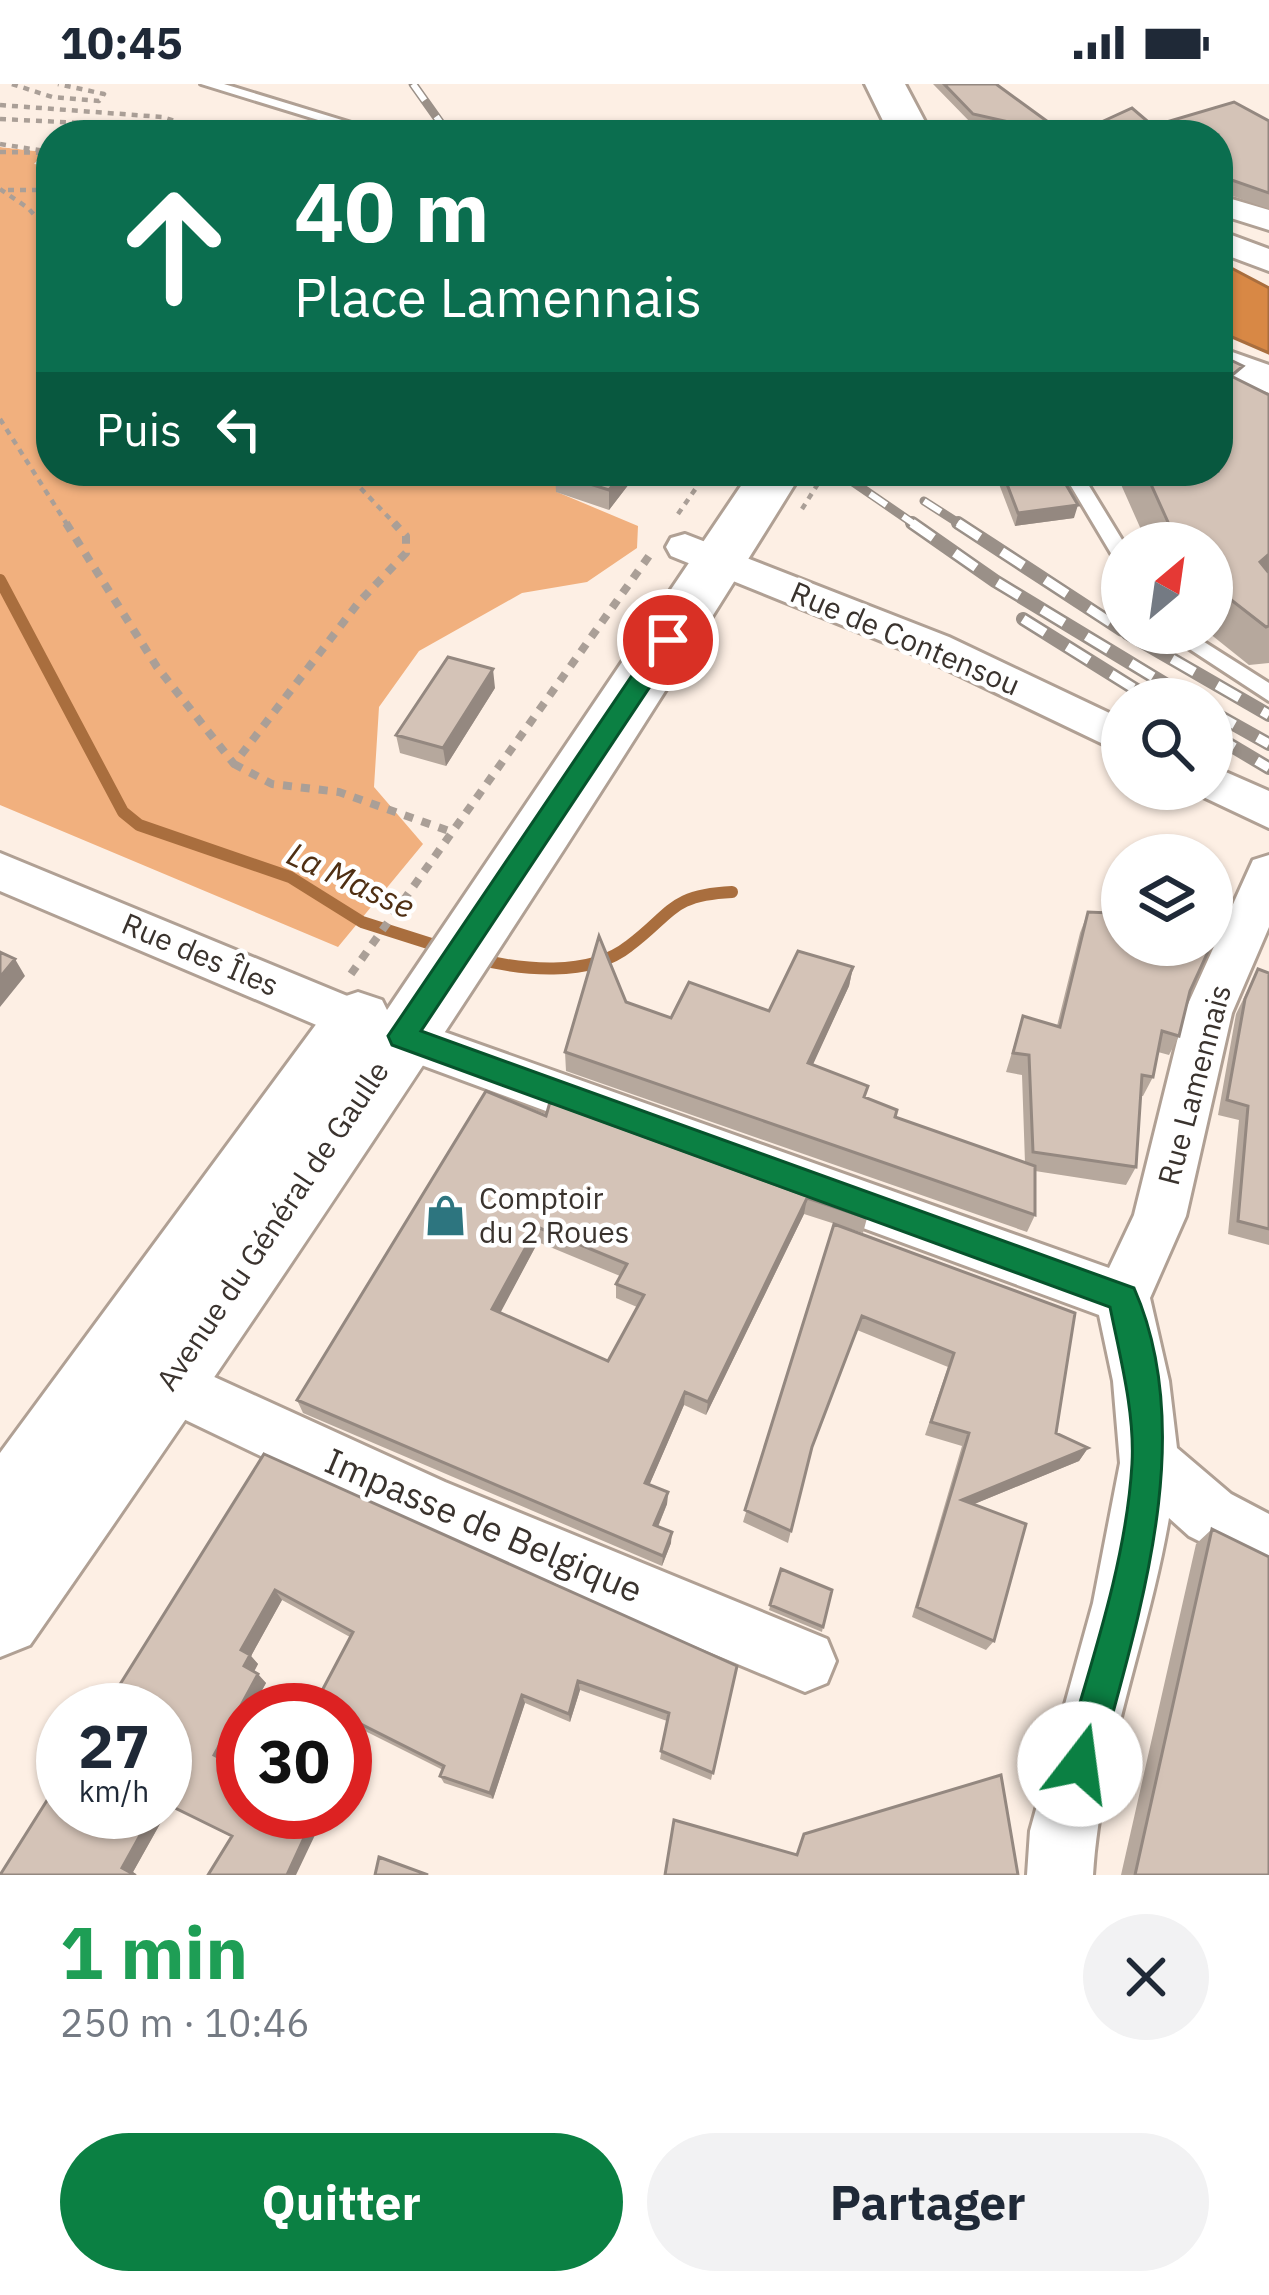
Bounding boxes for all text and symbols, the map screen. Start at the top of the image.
text: 10:45 [60,13,183,71]
text: 40 m [294,156,490,265]
icon: ahead [96,168,252,324]
text: Place Lamennais [294,262,702,332]
icon: left [206,396,272,462]
text: Puis [96,400,182,458]
north arrow [1101,522,1233,654]
map controls [1101,522,1233,966]
street label: Rue de Contensou [785,572,1026,704]
pin [617,589,719,691]
icon: arrive [635,607,701,673]
button: search [1101,678,1233,810]
water label: La Masse [281,831,422,928]
button: layers [1101,834,1233,966]
street label: Rue des Îles [116,903,285,1004]
street label: Rue Lamennais [1148,980,1239,1189]
street label: Avenue du Général de Gaulle [147,1053,397,1397]
place label: Comptoir du 2 Roues [479,1178,629,1251]
shop icon: Comptoir du 2 Roues [422,1193,468,1239]
street label: Impasse de Belgique [318,1436,650,1613]
speed limit sign: 30 [216,1683,372,1839]
position arrow [1017,1701,1143,1827]
text: 27 [78,1706,150,1785]
text: km/h [79,1771,149,1810]
text: 1 min [60,1905,248,1999]
button: close [1083,1914,1209,2040]
text: 250 m · 10:46 [60,1997,310,2048]
button: Quitter [60,2133,623,2271]
button: Partager [647,2133,1209,2271]

